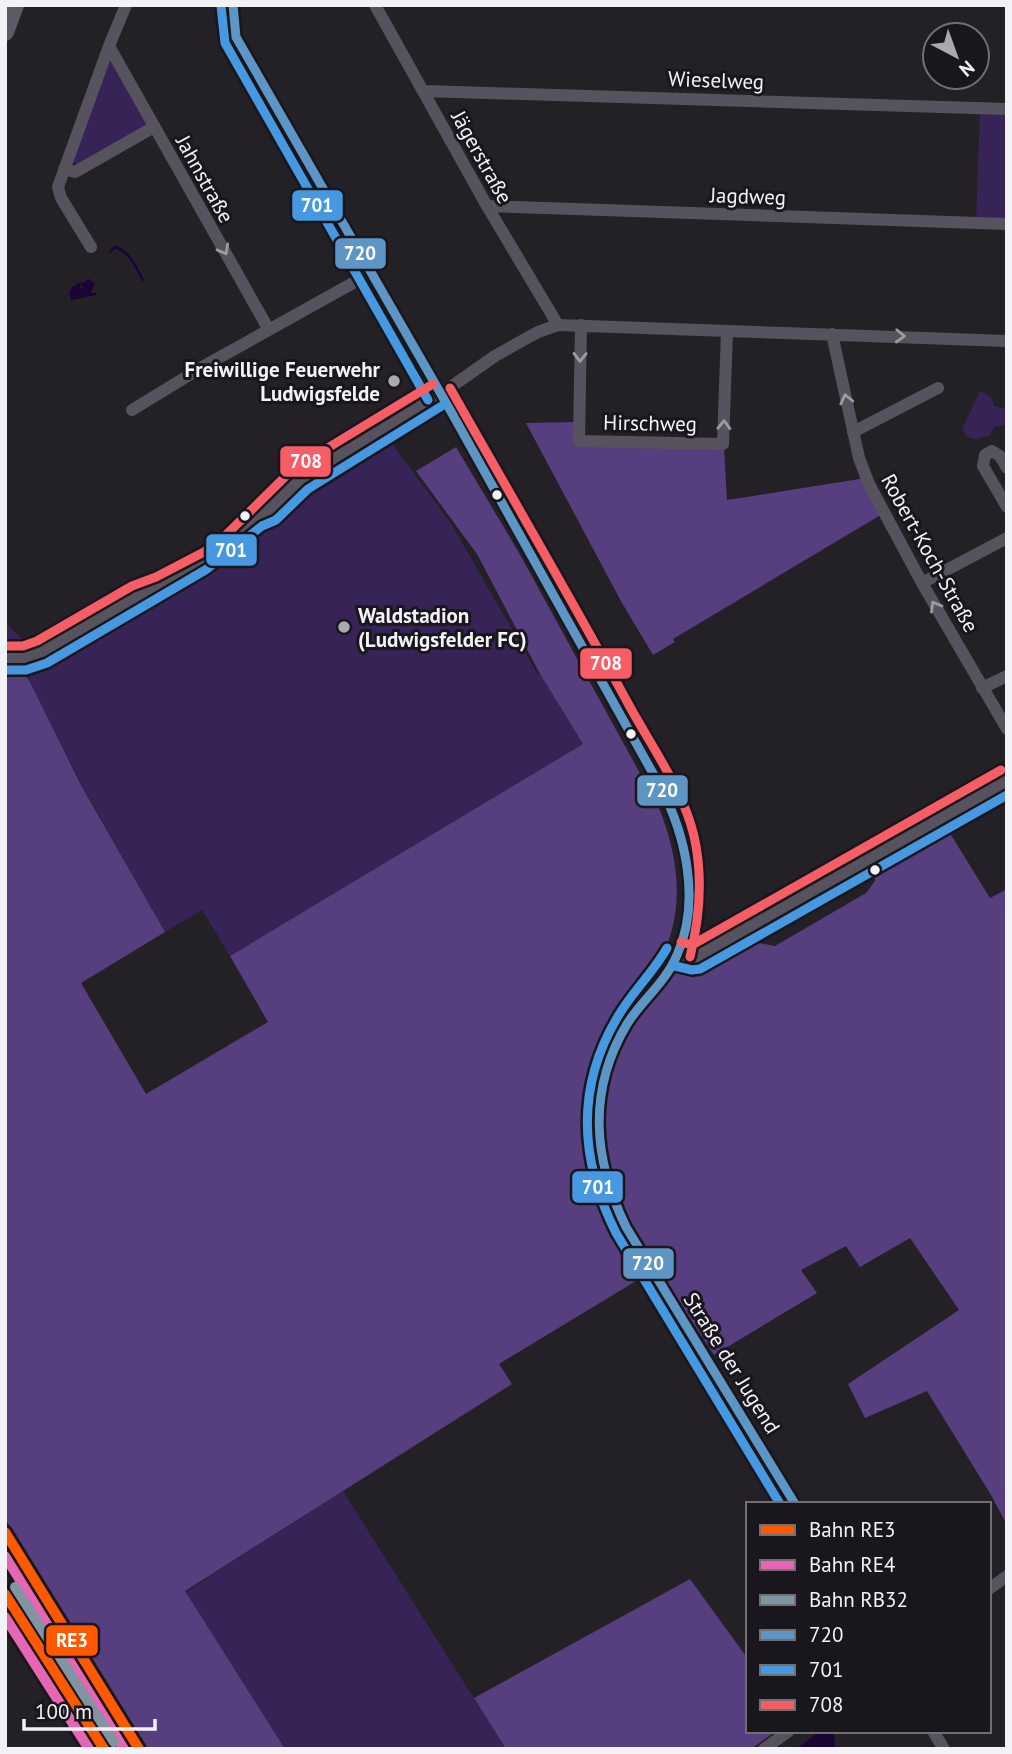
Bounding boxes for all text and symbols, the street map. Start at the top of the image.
north arrow [921,21,991,91]
text: N [955,56,980,82]
street label: Wieselweg [667,65,765,95]
street label: Jägerstraße [445,105,519,208]
street label: Jahnstraße [169,130,240,228]
street label: Jagdweg [709,181,786,211]
line badge: 701 [291,189,344,222]
text: 701 [301,193,333,217]
line badge: 720 [334,237,387,270]
text: 720 [344,241,376,265]
one-way arrow [216,243,229,256]
one-way arrow [895,328,906,344]
one-way arrow [573,352,588,363]
place label: Freiwillige Feuerwehr Ludwigsfelde [185,356,381,407]
marker: Freiwillige Feuerwehr Ludwigsfelde [386,373,402,389]
one-way arrow [840,393,854,405]
street label: Hirschweg [603,409,697,437]
one-way arrow [716,419,732,429]
line badge: 708 [279,445,332,478]
text: 708 [290,449,322,473]
street label: Robert-Koch-Straße [875,469,985,637]
unlabelled marker [490,488,504,502]
unlabelled marker [238,509,252,523]
line badge: 701 [205,533,258,567]
text: 701 [215,538,247,562]
one-way arrow [930,601,943,614]
place label: Waldstadion (Ludwigsfelder FC) [358,602,527,653]
marker: Waldstadion (Ludwigsfelder FC) [336,619,352,635]
line badge: 708 [579,647,633,680]
text: 708 [590,651,622,675]
unlabelled marker [624,727,638,741]
line badge: 720 [636,774,689,807]
text: 720 [646,778,678,802]
unlabelled marker [868,863,882,877]
line badge: 701 [571,1170,624,1204]
text: 701 [582,1175,614,1199]
line badge: 720 [622,1247,675,1280]
text: 720 [632,1251,664,1275]
street label: Straße der Jugend [678,1287,786,1439]
legend [746,1502,991,1733]
text: Bahn RE3 [809,1516,895,1543]
text: Bahn RE4 [809,1551,895,1578]
text: Bahn RB32 [809,1586,908,1613]
text: 720 [809,1621,843,1648]
line badge: RE3 [45,1624,99,1657]
text: RE3 [56,1628,88,1652]
text: 701 [809,1656,843,1683]
scale bar [24,1688,156,1732]
text: 708 [809,1691,843,1718]
text: 100 m [35,1698,92,1725]

